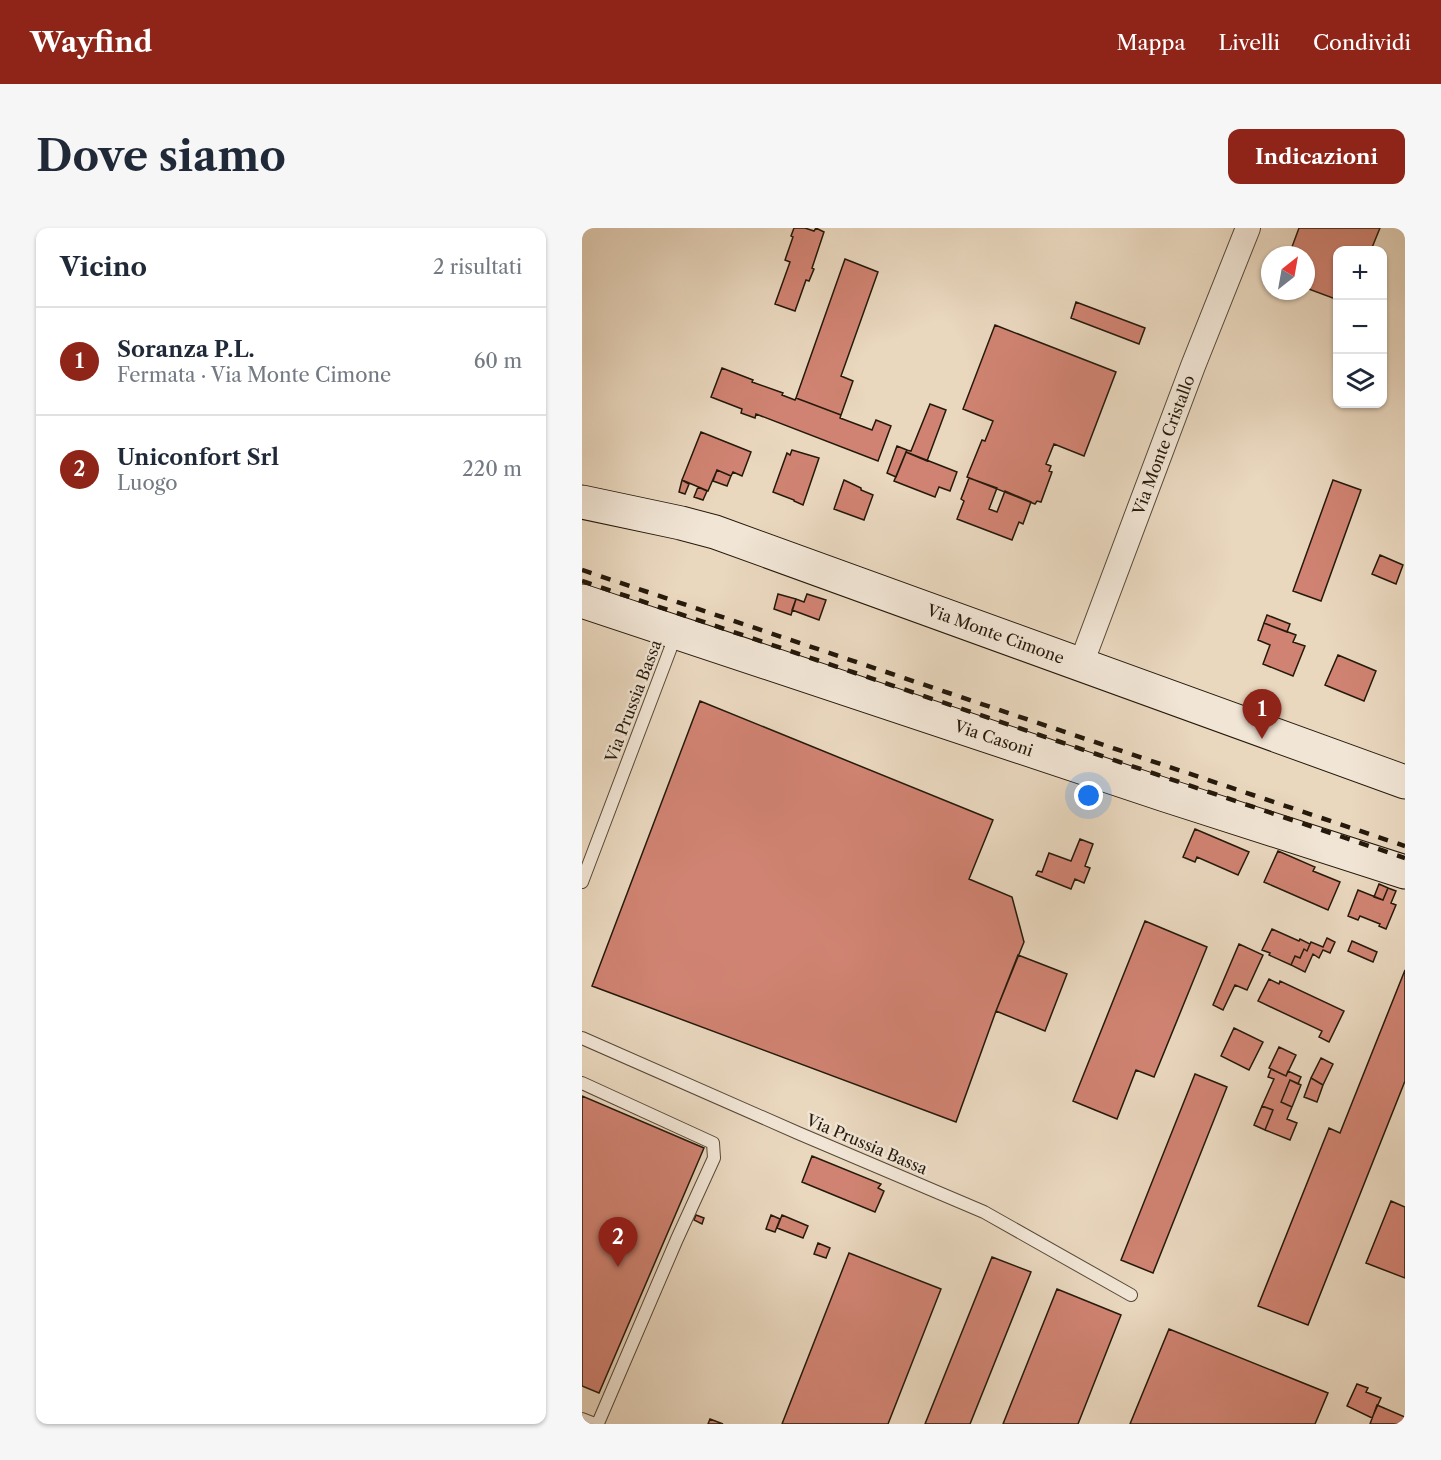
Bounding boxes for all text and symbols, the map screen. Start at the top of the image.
text: Wayfind [30,25,152,59]
text: Mappa [1116,30,1186,55]
text: Livelli [1219,30,1280,55]
text: Condividi [1313,30,1411,55]
button: Indicazioni [1228,129,1405,184]
text: Dove siamo [36,130,286,182]
north arrow [1261,246,1315,300]
map controls [1333,246,1387,408]
button: + [1333,246,1387,300]
text: Vicino [60,251,147,283]
text: 2 risultati [433,255,522,279]
button: − [1333,300,1387,354]
text: Soranza P.L. [117,336,255,363]
text: 1 [75,349,84,373]
text: 60 m [474,349,522,373]
button: layers [1333,354,1387,408]
text: Fermata · Via Monte Cimone [117,363,391,387]
street label: Via Monte Cristallo [1128,372,1199,519]
text: Uniconfort Srl [117,444,279,471]
text: 2 [74,457,85,481]
text: 220 m [462,457,522,481]
text: Luogo [117,471,177,495]
street label: Via Monte Cimone [924,599,1067,668]
street label: Via Prussia Bassa [600,636,666,766]
pin: 1 [1242,690,1282,739]
street label: Via Casoni [951,715,1036,760]
your location [1074,781,1103,810]
street label: Via Prussia Bassa [803,1109,931,1179]
pin: 2 [598,1218,638,1267]

